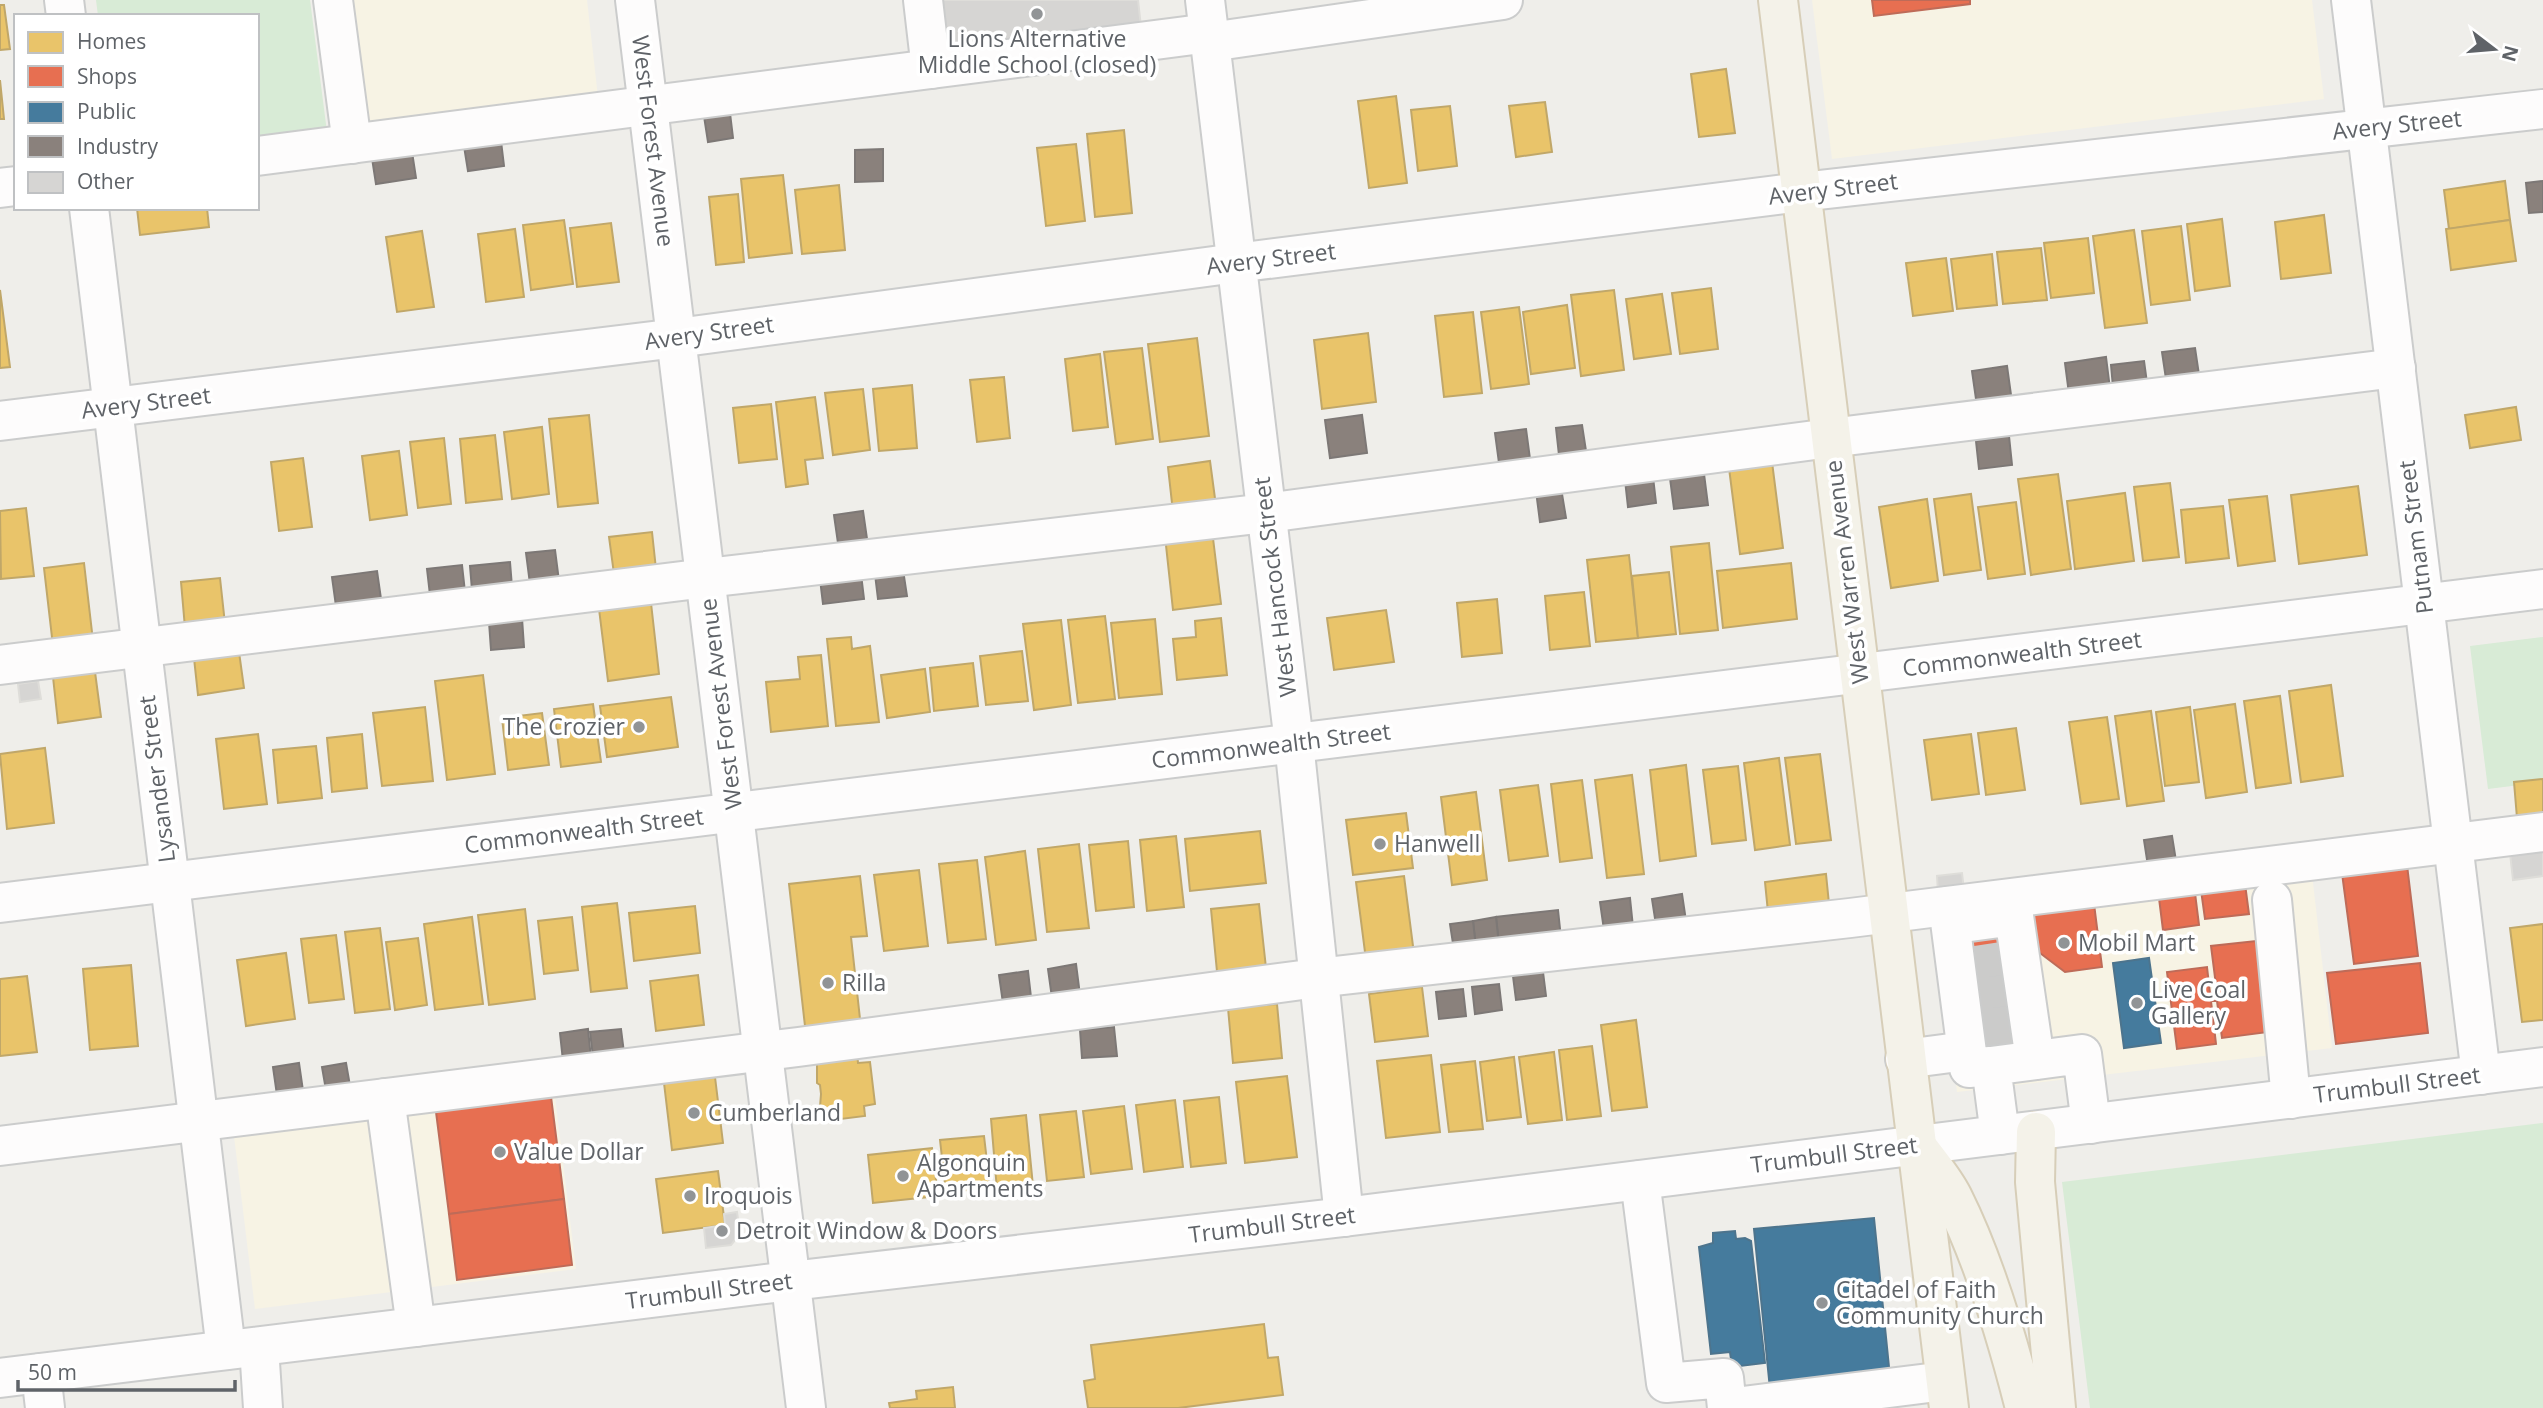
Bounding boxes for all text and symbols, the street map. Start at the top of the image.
marker: Lions Alternative Middle School (closed) [1029,6,1045,22]
legend [14,14,259,210]
north arrow [2459,14,2529,84]
place label: Lions Alternative Middle School (closed) [918,22,1156,80]
text: Homes [77,27,146,55]
street label: West Forest Avenue [625,33,683,248]
text: N [2496,43,2525,65]
text: Shops [77,62,137,90]
text: Public [77,97,136,125]
street label: Avery Street [2331,101,2463,147]
text: Industry [77,132,159,160]
street label: Avery Street [1766,164,1899,212]
text: Other [77,167,134,195]
street label: Avery Street [1204,234,1337,282]
street label: Avery Street [642,307,776,357]
street label: Avery Street [79,378,212,426]
street label: West Warren Avenue [1816,458,1876,686]
street label: Putnam Street [2390,458,2440,616]
street label: West Hancock Street [1245,475,1303,699]
street label: West Forest Avenue [691,597,749,812]
street label: Commonwealth Street [1900,622,2143,684]
street label: Lysander Street [130,694,182,864]
place label: The Crozier [503,710,626,742]
street label: Commonwealth Street [1149,714,1392,776]
marker: The Crozier [631,719,647,735]
street label: Commonwealth Street [462,799,705,861]
place label: Hanwell [1394,827,1480,859]
marker: Hanwell [1372,836,1388,852]
place label: Mobil Mart [2078,926,2195,958]
marker: Mobil Mart [2056,935,2072,951]
place label: Rilla [842,966,886,998]
place label: Live Coal Gallery [2151,973,2246,1031]
marker: Rilla [820,975,836,991]
marker: Live Coal Gallery [2129,995,2145,1011]
street label: Trumbull Street [2312,1058,2482,1110]
place label: Cumberland [708,1096,841,1128]
marker: Cumberland [686,1105,702,1121]
street label: Trumbull Street [1749,1128,1919,1180]
place label: Value Dollar [514,1135,644,1167]
marker: Value Dollar [492,1144,508,1160]
place label: Algonquin Apartments [917,1146,1043,1204]
marker: Algonquin Apartments [895,1168,911,1184]
place label: Iroquois [704,1179,792,1211]
marker: Iroquois [682,1188,698,1204]
street label: Trumbull Street [1187,1198,1357,1250]
place label: Detroit Window & Doors [736,1214,997,1246]
marker: Detroit Window & Doors [714,1223,730,1239]
street label: Trumbull Street [624,1264,794,1316]
place label: Citadel of Faith Community Church [1836,1273,2044,1331]
marker: Citadel of Faith Community Church [1814,1295,1830,1311]
scale bar [18,1348,234,1392]
text: 50 m [28,1358,77,1386]

